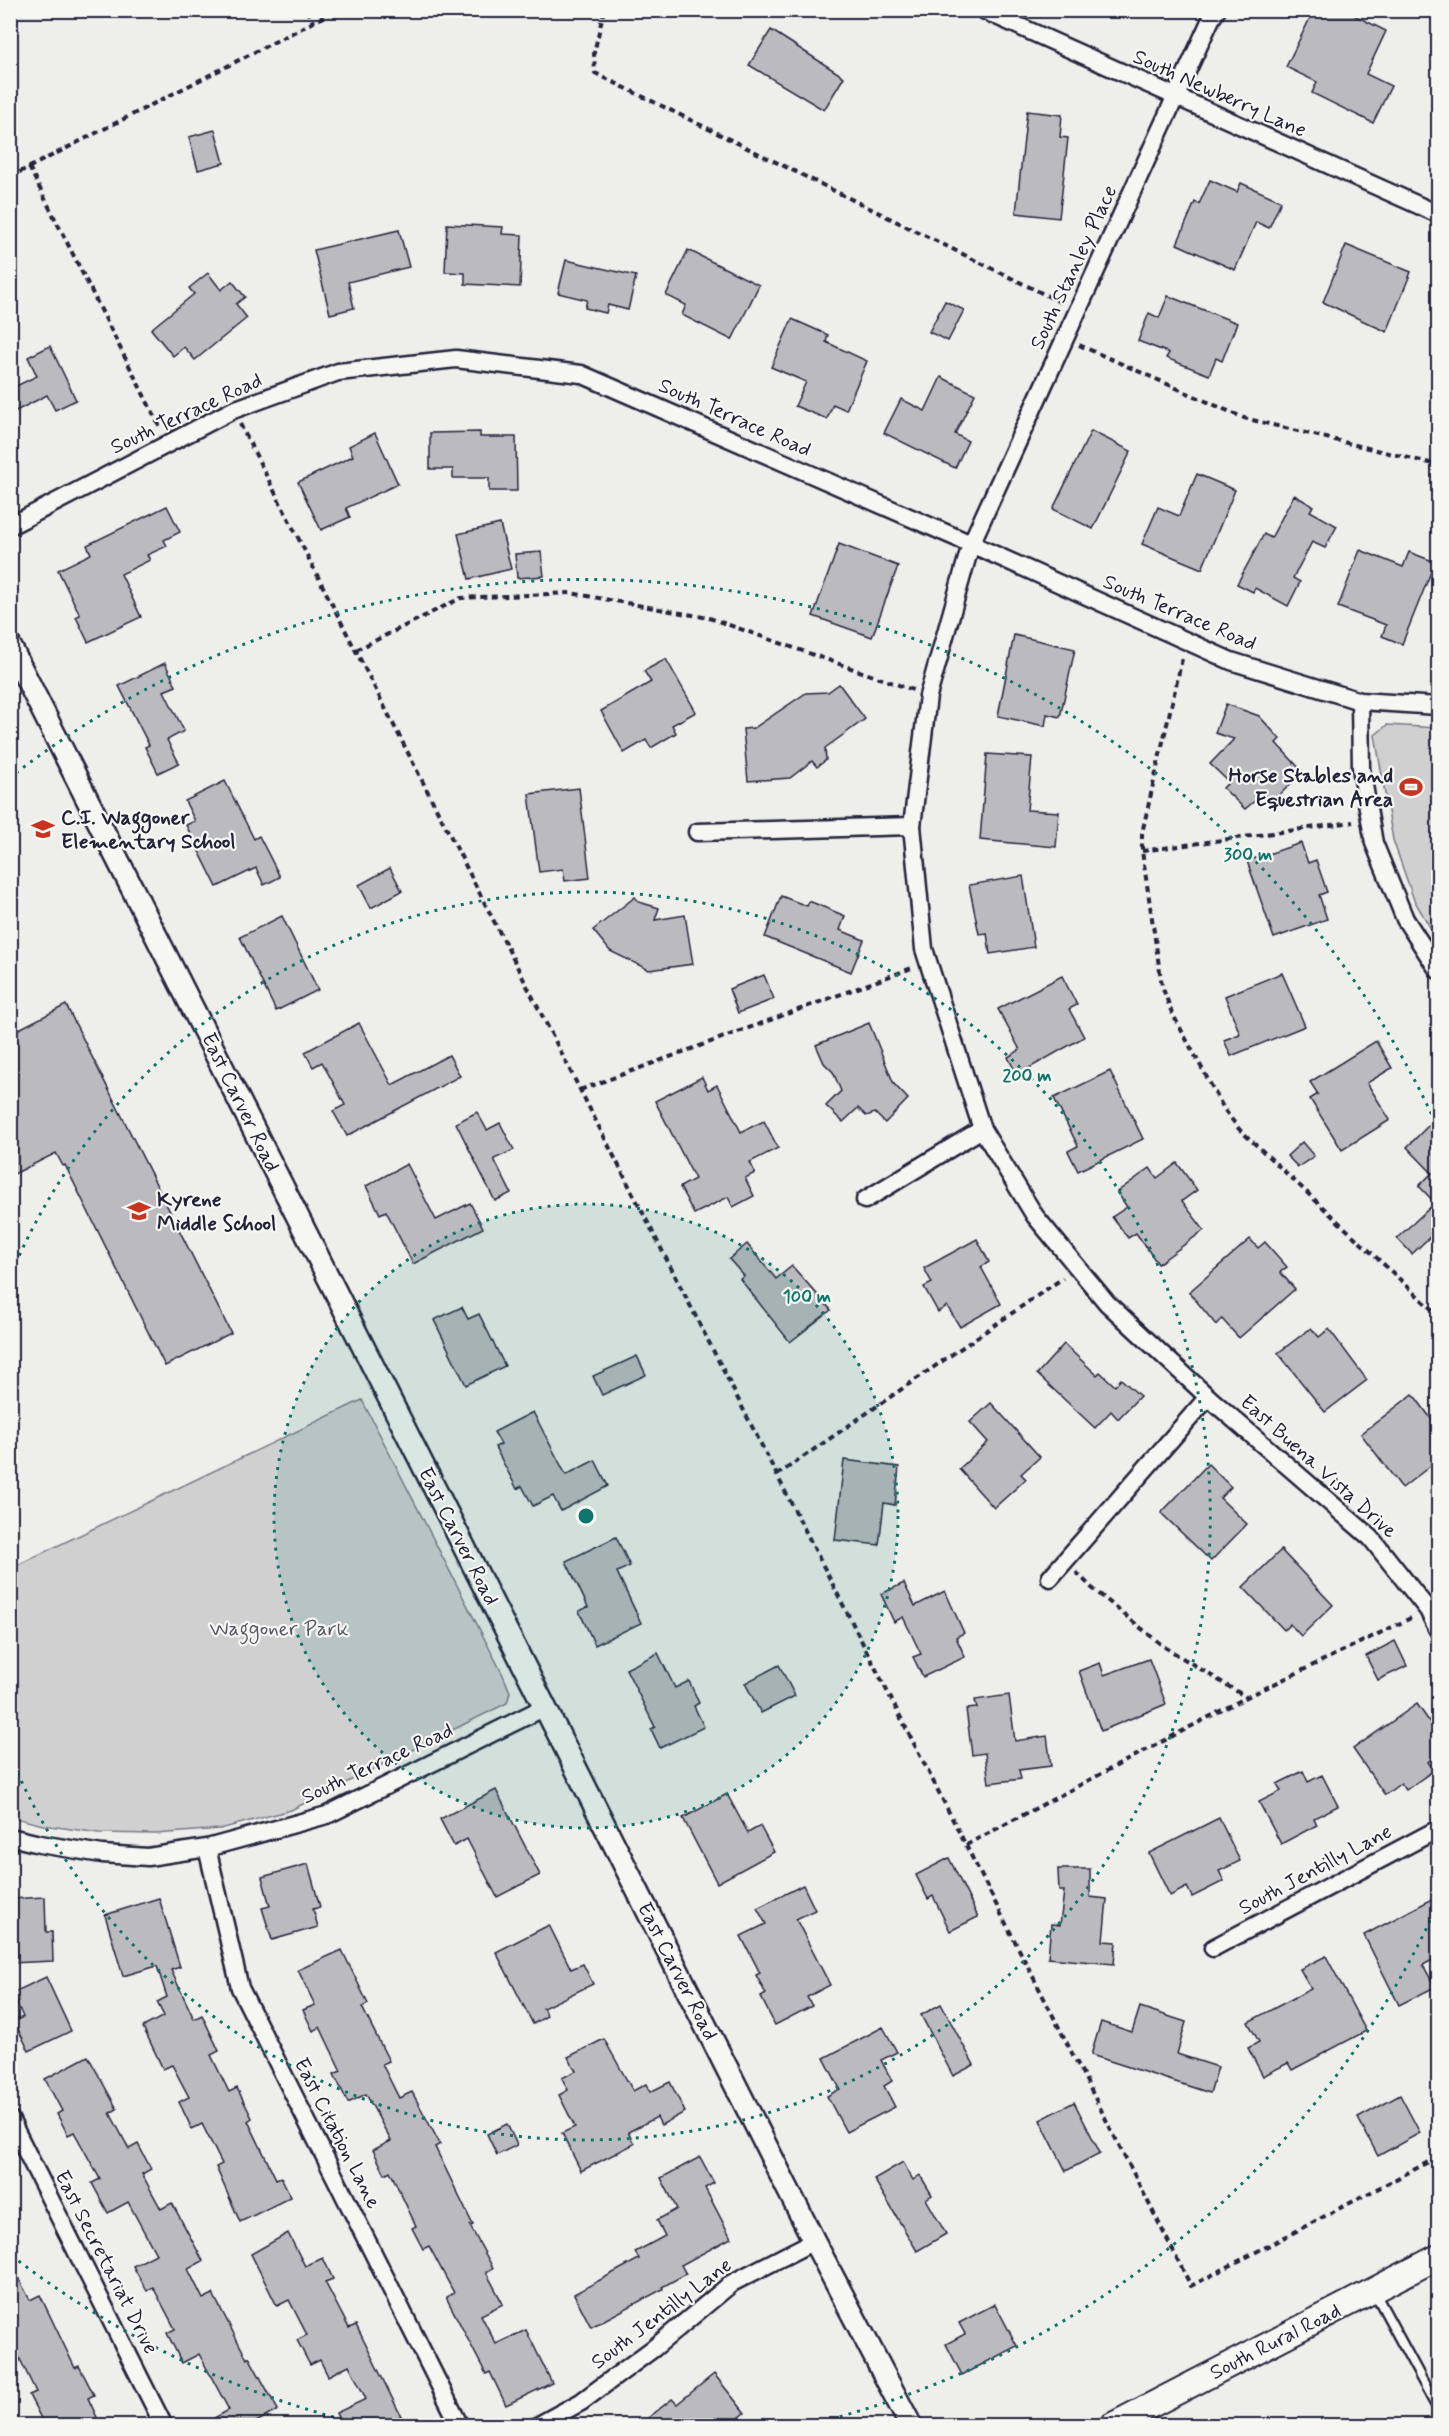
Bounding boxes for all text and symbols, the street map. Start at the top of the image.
street label: South Newberry Lane [1128,43,1311,145]
street label: South Stanley Place [1024,181,1124,354]
street label: South Terrace Road [106,367,267,461]
street label: South Terrace Road [654,372,815,464]
street label: South Terrace Road [1099,568,1261,658]
place label: Horse Stables and Equestrian Area [1228,762,1393,814]
sports icon: Horse Stables and Equestrian Area [1398,774,1424,800]
place label: C.I. Waggoner Elementary School [61,804,236,856]
school or university icon: C.I. Waggoner Elementary School [30,816,56,842]
text: 300 m [1224,843,1272,867]
street label: East Carver Road [194,1028,286,1177]
text: 200 m [1002,1064,1052,1088]
place label: Kyrene Middle School [157,1186,276,1238]
school or university icon: Kyrene Middle School [126,1198,152,1224]
text: 100 m [783,1285,831,1309]
street label: East Buena Vista Drive [1234,1389,1403,1545]
street label: East Carver Road [411,1463,505,1610]
centre of rings [576,1506,596,1526]
park label: Waggoner Park [209,1615,349,1645]
street label: South Terrace Road [297,1717,458,1811]
street label: South Jentilly Lane [1234,1818,1397,1922]
street label: East Carver Road [630,1898,724,2045]
street label: East Citation Lane [287,2053,387,2214]
street label: East Secretariat Drive [48,2166,165,2359]
street label: South Jentilly Lane [585,2252,738,2376]
street label: South Rural Road [1205,2297,1346,2387]

